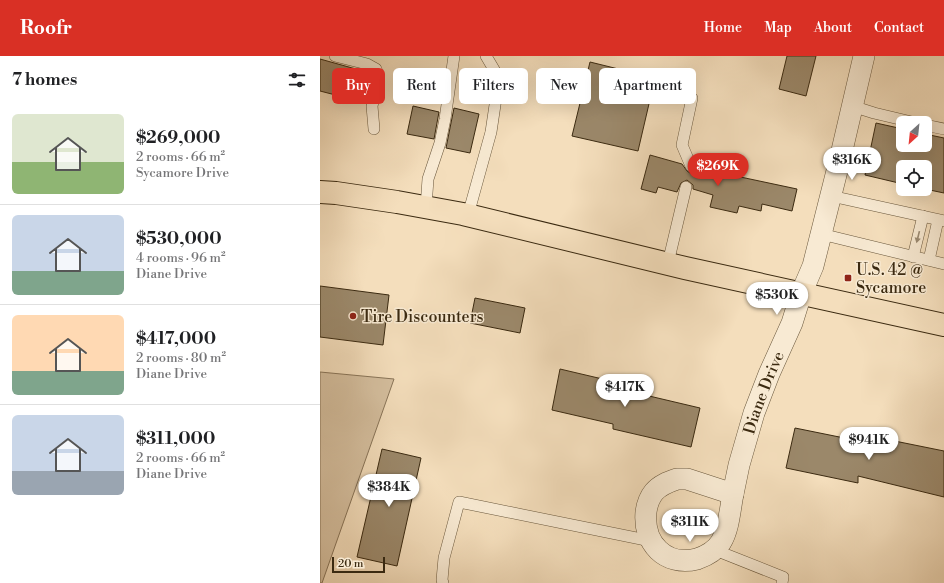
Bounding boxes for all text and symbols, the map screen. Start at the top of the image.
text: Roofr [20,16,72,40]
text: Home [704,19,742,37]
text: Map [764,19,792,37]
text: About [814,19,852,37]
text: Contact [874,19,924,37]
chip: Buy [332,68,385,104]
chip: Rent [393,68,451,104]
chip: Filters [459,68,528,104]
chip: New [536,68,591,104]
chip: Apartment [599,68,696,104]
text: 7 homes [12,69,77,91]
icon: filters [286,69,308,91]
north arrow [896,116,932,152]
map controls [896,116,932,196]
text: $269,000 [136,127,220,149]
icon: home [44,130,92,178]
pin: $316K [824,147,880,181]
text: 2 rooms · 66 m² [136,149,225,165]
text: $316K [832,152,872,168]
pin: $269K [690,153,746,187]
text: $269K [697,158,739,174]
button: locate [896,160,932,196]
text: Sycamore Drive [136,165,229,181]
text: $530,000 [136,228,222,250]
one-way arrow [915,230,921,243]
icon: home [44,231,92,279]
text: 4 rooms · 96 m² [136,250,225,266]
place label: U.S. 42 @ Sycamore [856,260,926,298]
text: Diane Drive [136,266,207,282]
marker: U.S. 42 @ Sycamore [843,273,853,283]
pin: $530K [749,282,805,316]
text: $530K [755,287,799,303]
place label: Tire Discounters [361,307,484,327]
marker: Tire Discounters [348,311,358,321]
text: $417,000 [136,328,216,350]
icon: home [44,331,92,379]
street label: Diane Drive [739,348,789,437]
text: 2 rooms · 80 m² [136,350,226,366]
text: Diane Drive [136,366,207,382]
pin: $417K [597,374,653,408]
text: $417K [605,379,645,395]
pin: $941K [841,427,897,461]
text: $311,000 [136,428,215,450]
icon: home [44,431,92,479]
text: $941K [848,432,890,448]
text: 2 rooms · 66 m² [136,450,225,466]
text: Diane Drive [136,466,207,482]
pin: $384K [361,474,417,508]
text: $384K [367,479,411,495]
pin: $311K [662,509,718,543]
text: $311K [671,514,709,530]
scale bar [332,555,385,574]
text: 20 m [338,557,363,571]

